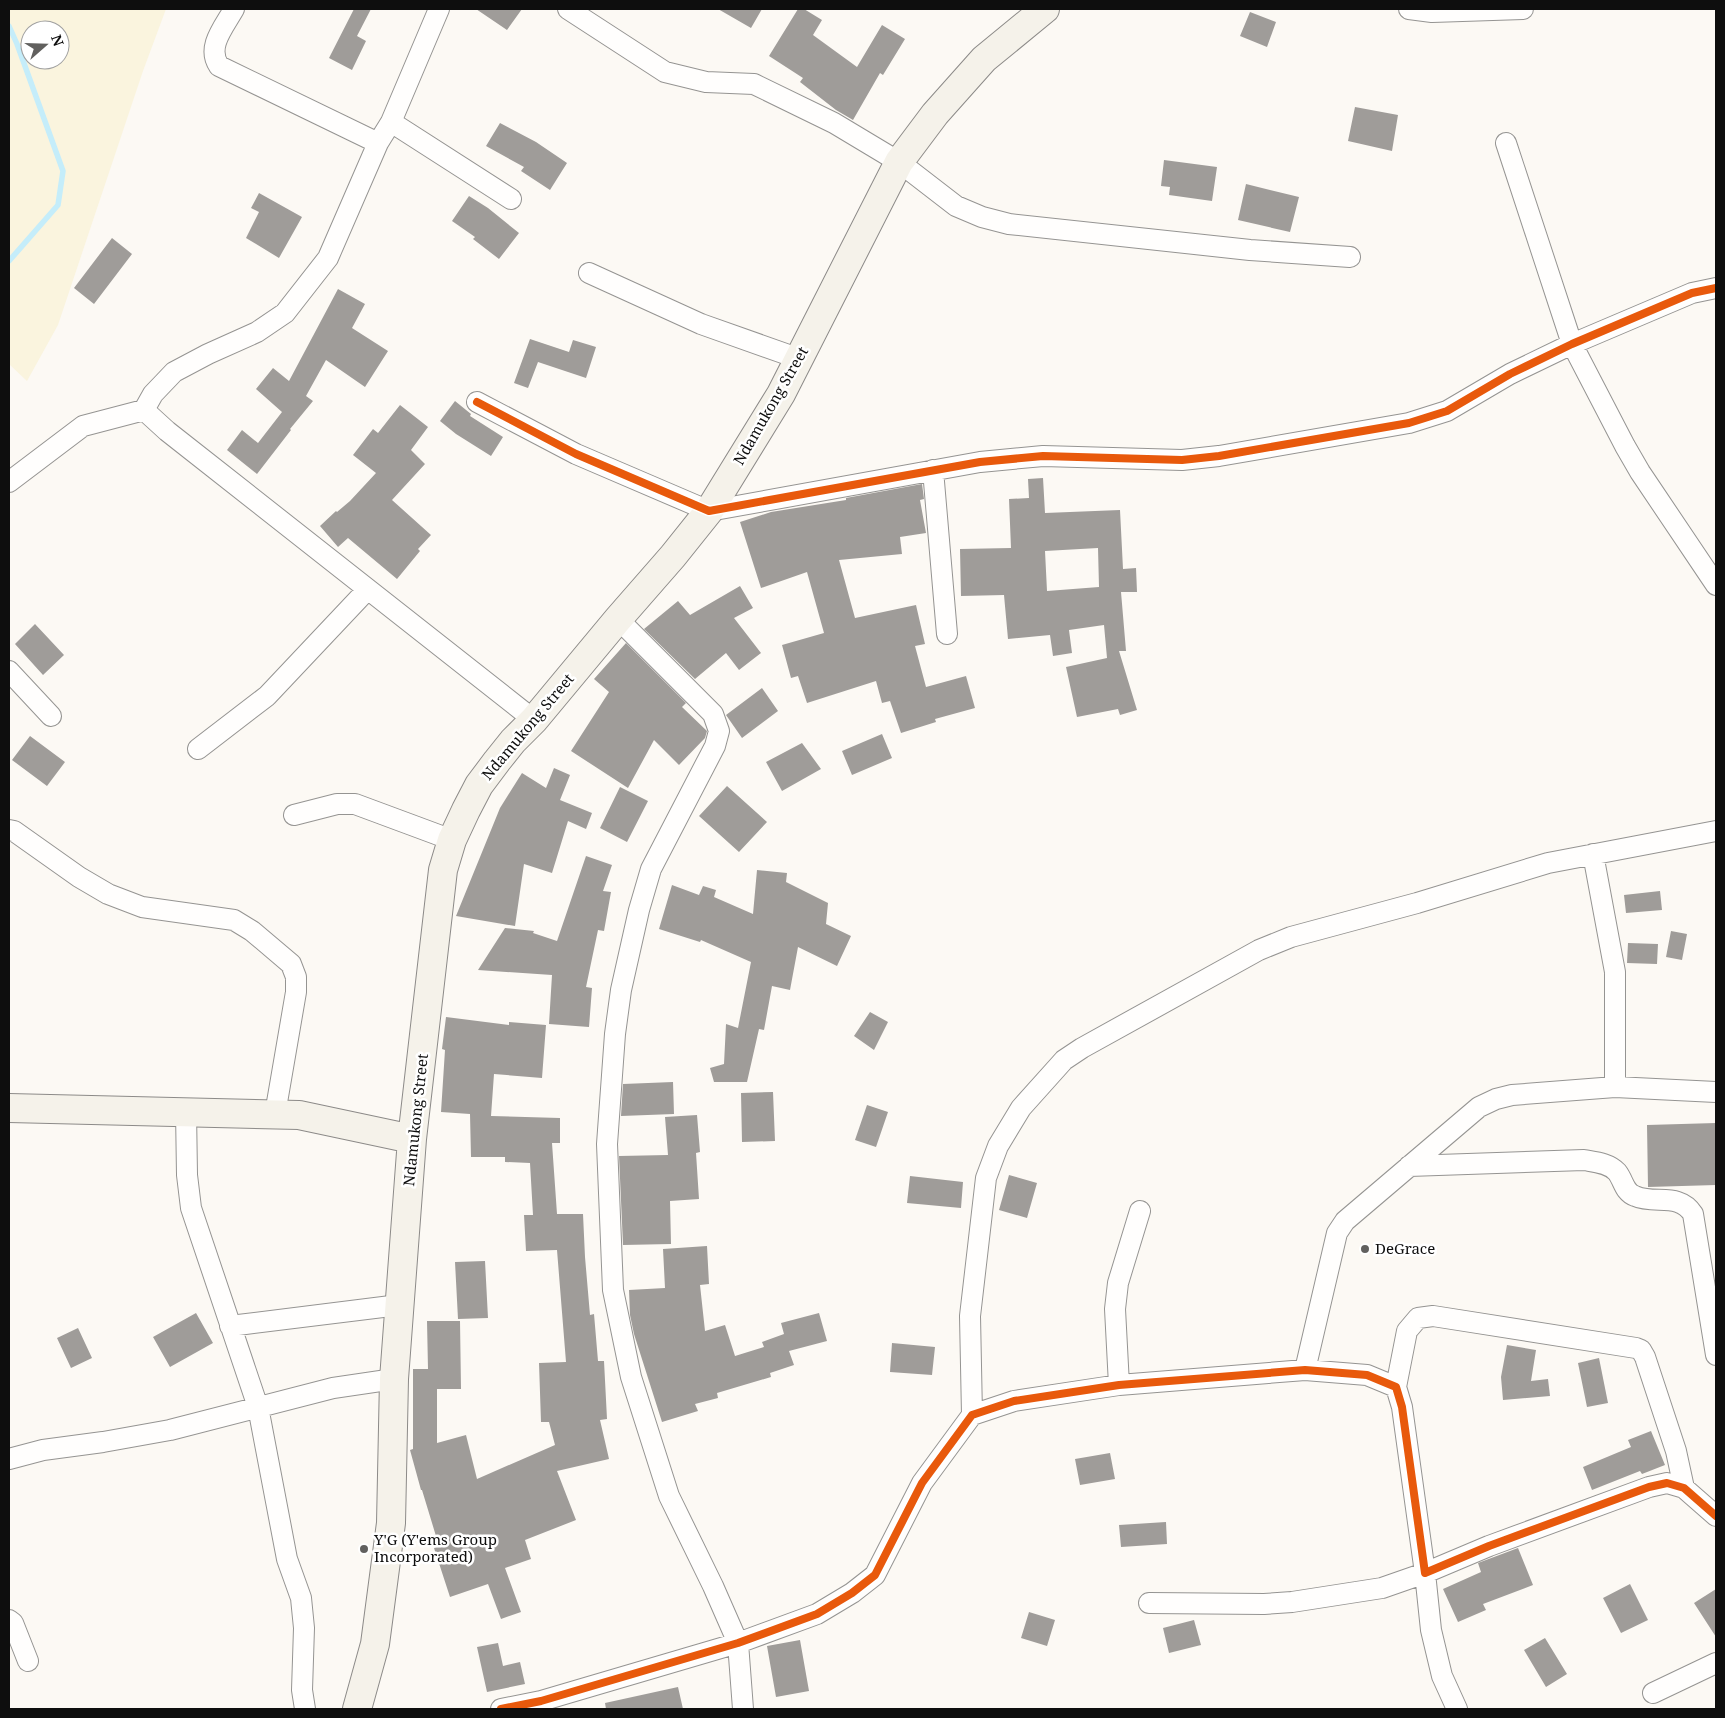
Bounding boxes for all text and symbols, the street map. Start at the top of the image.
north arrow [20,20,70,70]
text: N [47,32,69,49]
street label: Ndamukong Street [728,343,812,468]
street label: Ndamukong Street [477,669,578,784]
street label: Ndamukong Street [398,1053,432,1187]
place label: DeGrace [1375,1238,1435,1258]
marker: DeGrace [1359,1243,1371,1255]
place label: Y'G (Y'ems Group Incorporated) [373,1529,497,1566]
marker: Y'G (Y'ems Group Incorporated) [358,1543,370,1555]

